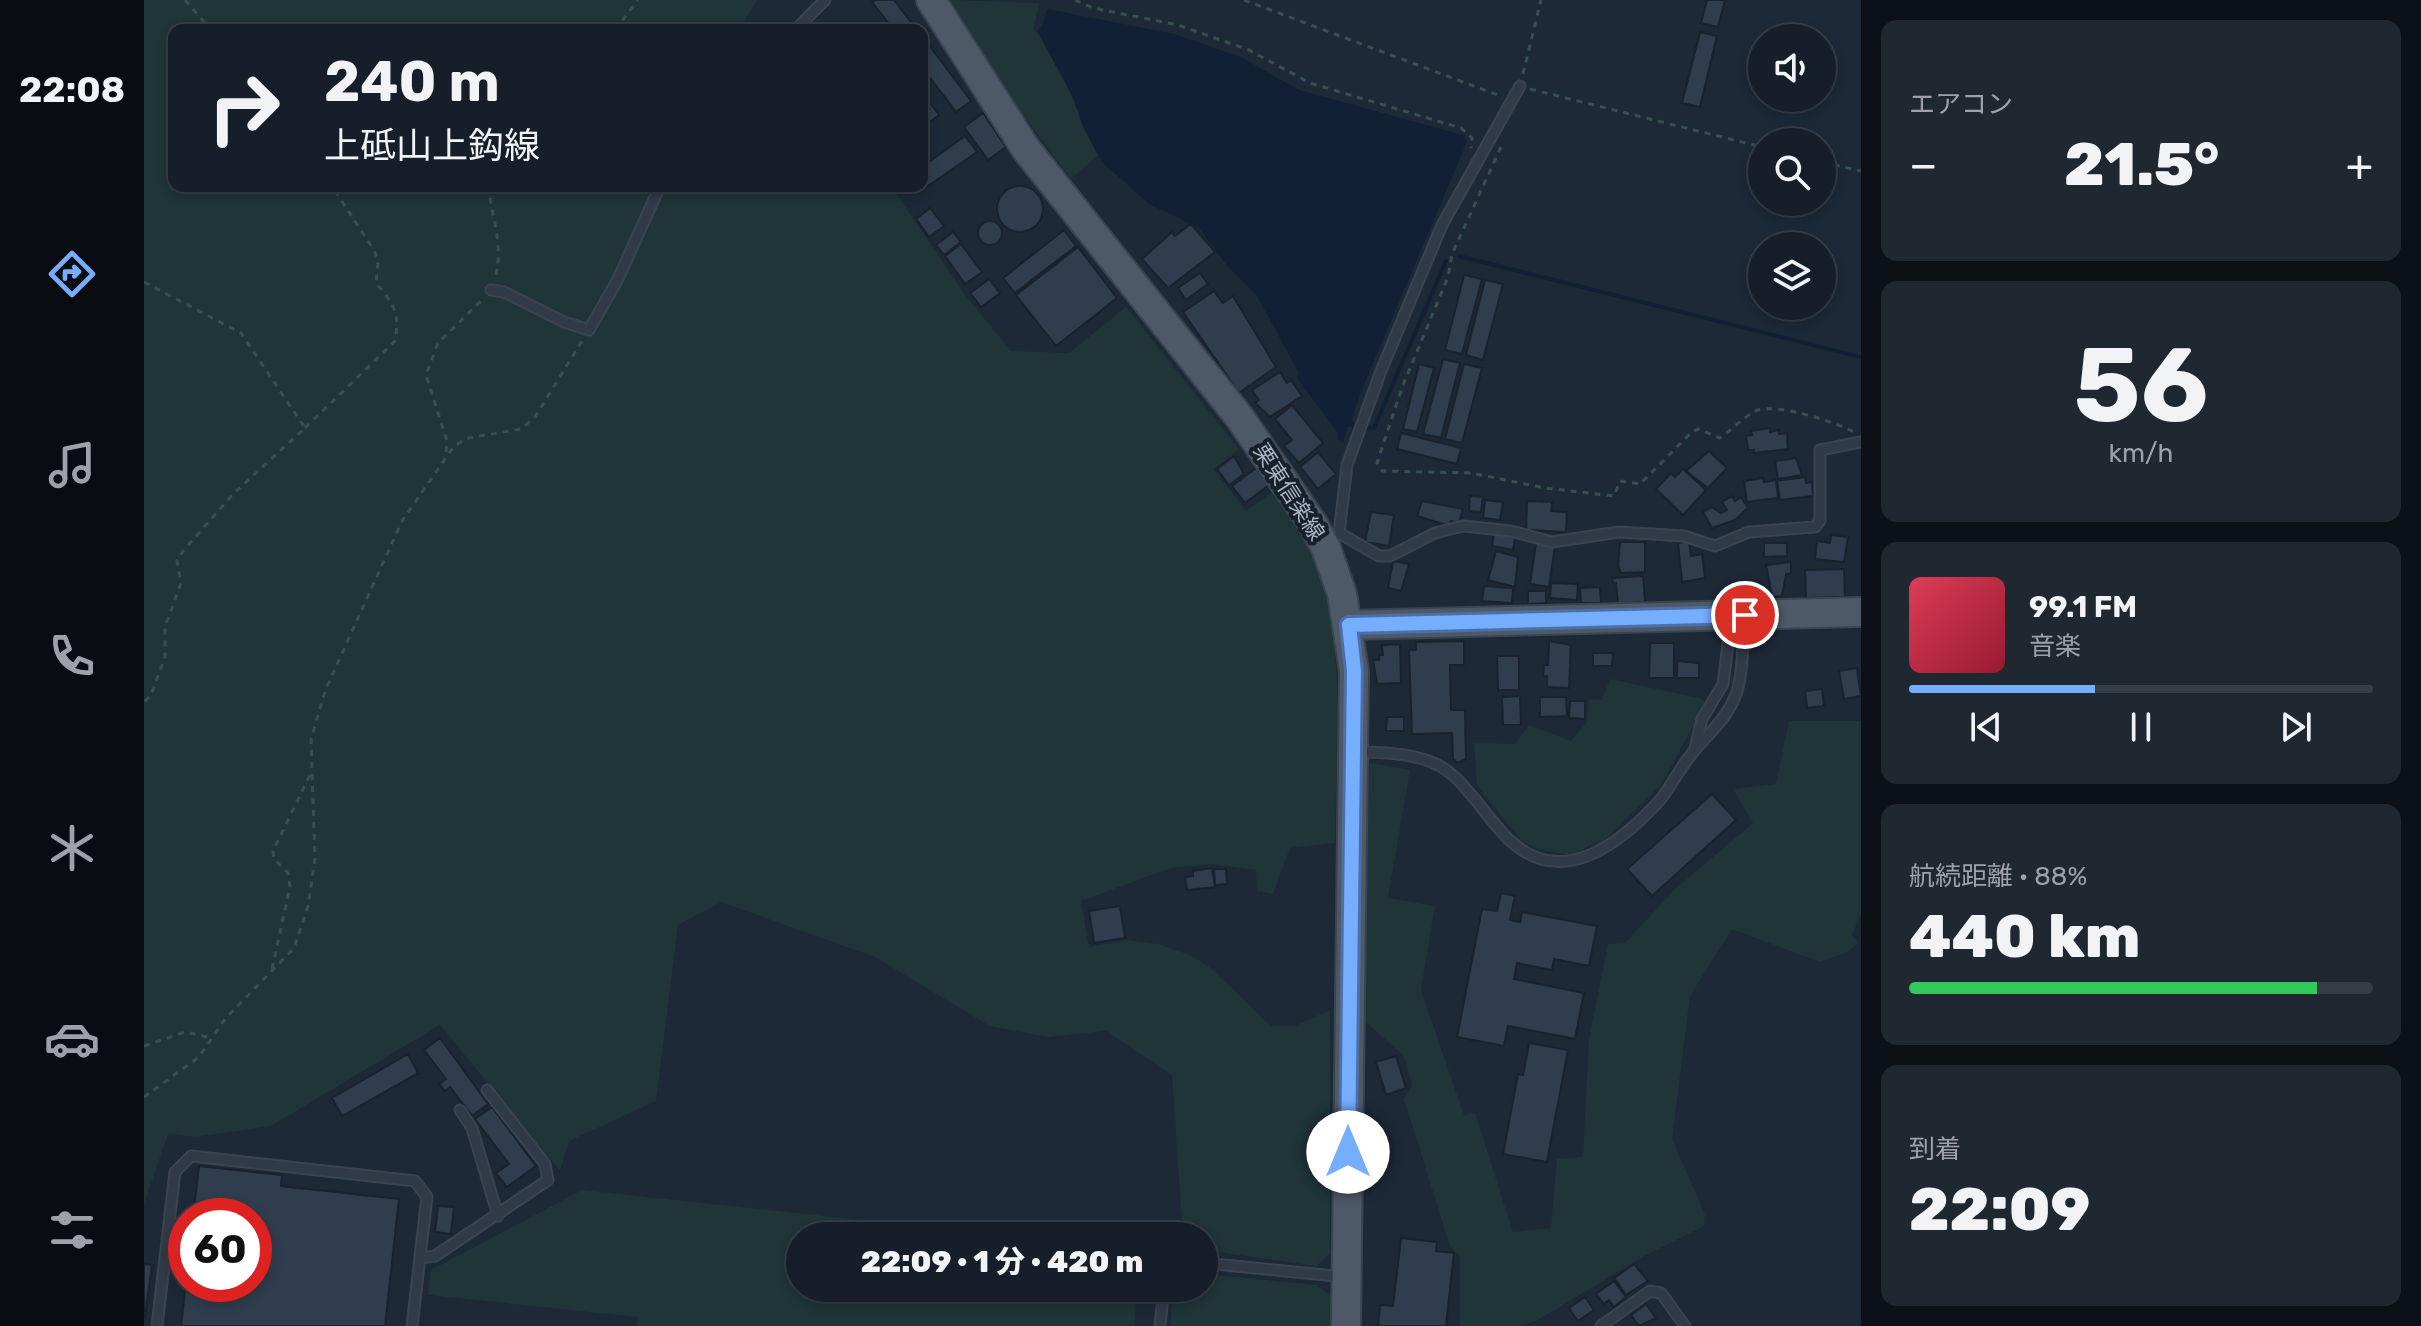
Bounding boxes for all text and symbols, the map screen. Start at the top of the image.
map controls [1748,24,1836,320]
button: sound [1748,24,1836,112]
text: 240 m [324,49,500,115]
icon: right [192,56,296,160]
text: 22:08 [19,68,125,111]
text: エアコン [1909,89,2013,120]
text: 上砥山上鈎線 [324,124,540,167]
button: search [1748,128,1836,216]
text: 21.5° [2064,129,2219,200]
text: − [1909,139,1938,191]
text: + [2346,139,2373,191]
button: layers [1748,232,1836,320]
icon: directions [44,246,100,302]
text: 56 [2074,324,2208,447]
icon: music [44,437,100,493]
text: km/h [2109,438,2173,469]
street label: 栗東信楽線 [1248,439,1330,545]
pin [1711,581,1779,649]
text: 99.1 FM [2029,589,2137,625]
icon: arrive [1723,593,1767,637]
icon: phone [44,628,100,684]
text: 音楽 [2029,631,2081,662]
icon: previous [1964,705,2008,749]
icon: pause [2119,705,2163,749]
icon: next [2274,705,2318,749]
icon: climate [44,820,100,876]
text: 航続距離 · 88% [1909,861,2087,892]
text: 440 km [1909,901,2140,972]
icon: car [44,1011,100,1067]
position arrow [1306,1110,1390,1194]
text: 到着 [1909,1134,1961,1165]
text: 22:09 [1909,1174,2090,1245]
speed limit sign: 60 [168,1198,272,1302]
icon: filters [44,1202,100,1258]
text: 22:09 · 1 分 · 420 m [861,1244,1143,1280]

